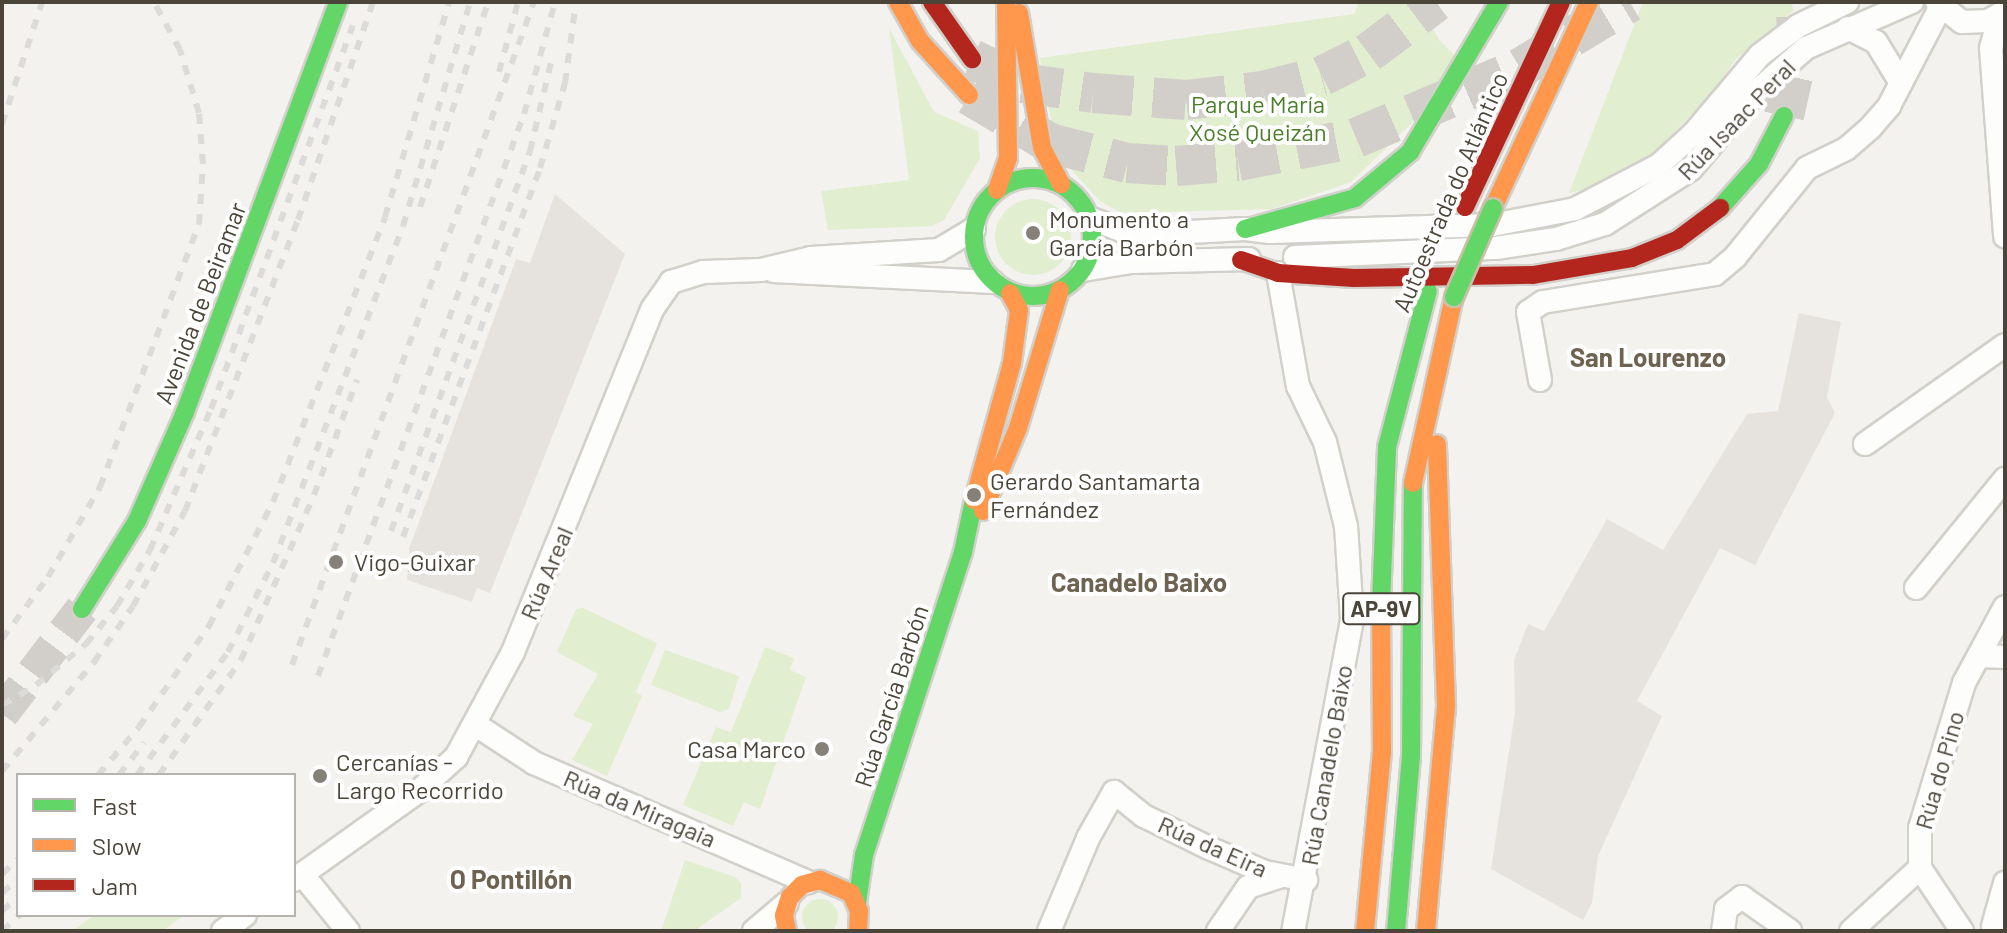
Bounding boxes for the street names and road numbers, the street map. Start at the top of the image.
street label: Rúa Isaac Peral [1671,52,1801,186]
street label: Autoestrada do Atlántico [1386,68,1514,316]
street label: Avenida de Beiramar [148,198,252,408]
street label: Rúa Areal [514,522,578,624]
road number: AP-9V [1341,591,1421,627]
street label: Rúa García Barbón [848,601,934,791]
street label: Rúa Canadelo Baixo [1294,662,1358,868]
street label: Rúa do Pino [1908,707,1970,833]
street label: Rúa da Miragaia [560,763,720,853]
street label: Rúa da Eira [1154,809,1272,883]

